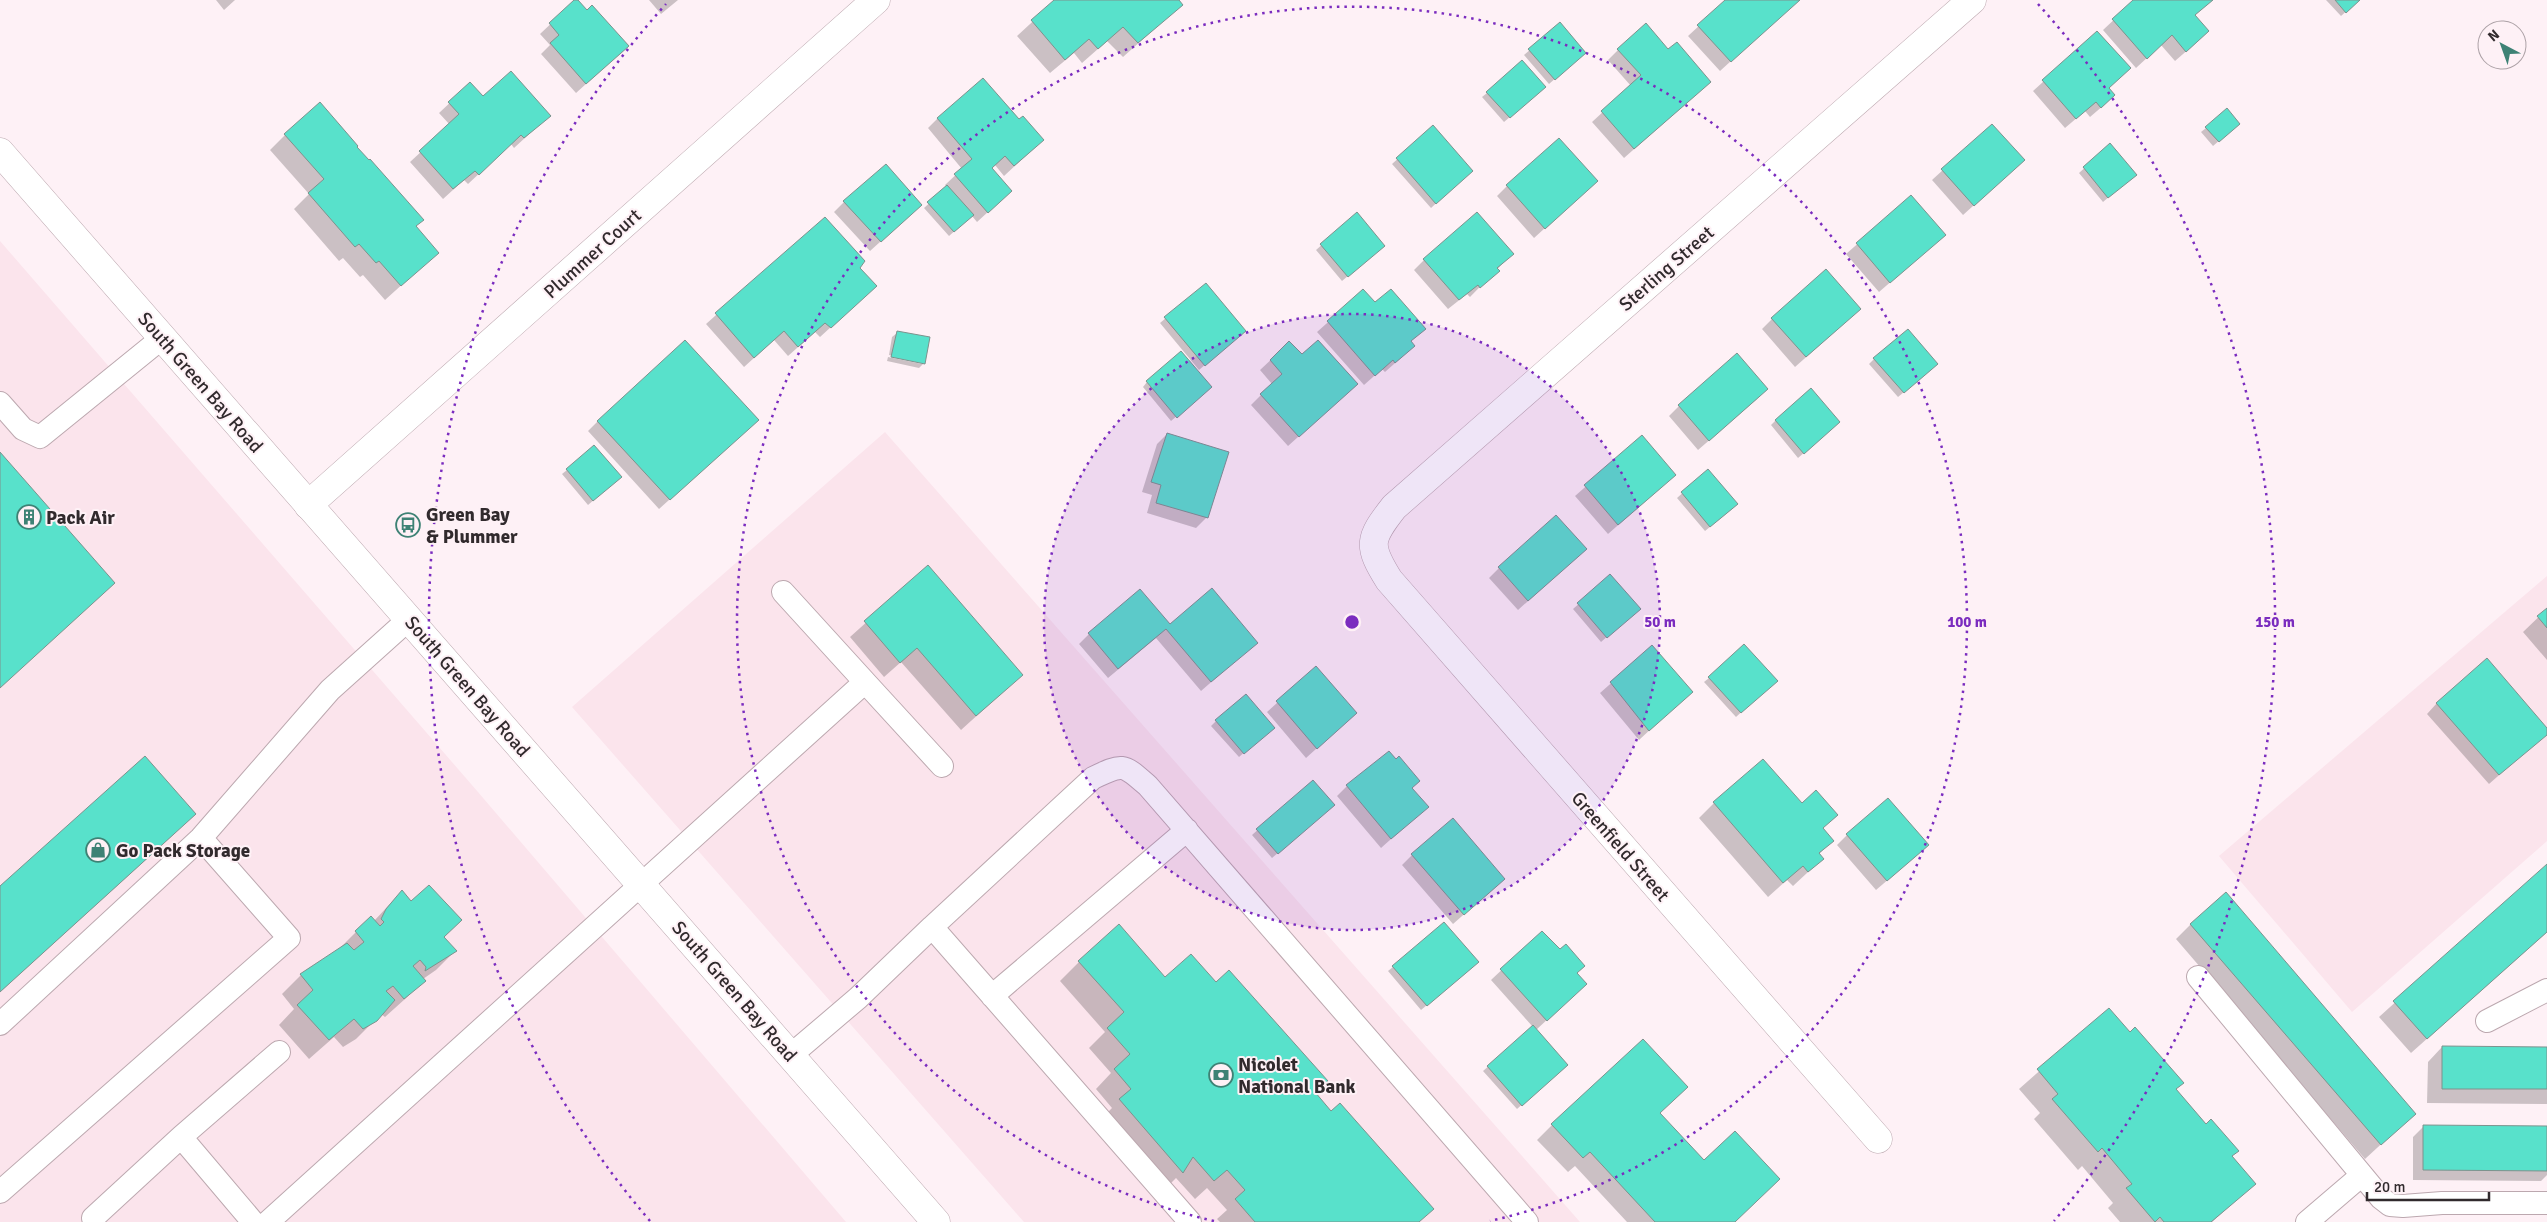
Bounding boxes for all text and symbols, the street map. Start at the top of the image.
north arrow [2477,20,2527,70]
text: N [2485,26,2503,45]
street label: Plummer Court [539,203,647,304]
street label: Sterling Street [1614,221,1719,317]
street label: South Green Bay Road [132,307,268,458]
place label: Green Bay & Plummer [426,503,518,549]
building icon: Pack Air [16,504,42,530]
place label: Pack Air [46,506,115,530]
bus stop icon: Green Bay & Plummer [395,512,421,538]
street label: South Green Bay Road [399,611,535,762]
centre of rings [1343,613,1361,631]
text: 50 m [1644,613,1676,631]
text: 100 m [1947,613,1987,631]
text: 150 m [2255,613,2295,631]
street label: Greenfield Street [1566,787,1675,907]
shop icon: Go Pack Storage [85,837,111,863]
place label: Go Pack Storage [116,839,250,863]
street label: South Green Bay Road [666,916,802,1067]
place label: Nicolet National Bank [1238,1053,1356,1099]
bank icon: Nicolet National Bank [1208,1062,1234,1088]
scale bar [2367,1170,2490,1202]
text: 20 m [2374,1178,2405,1196]

